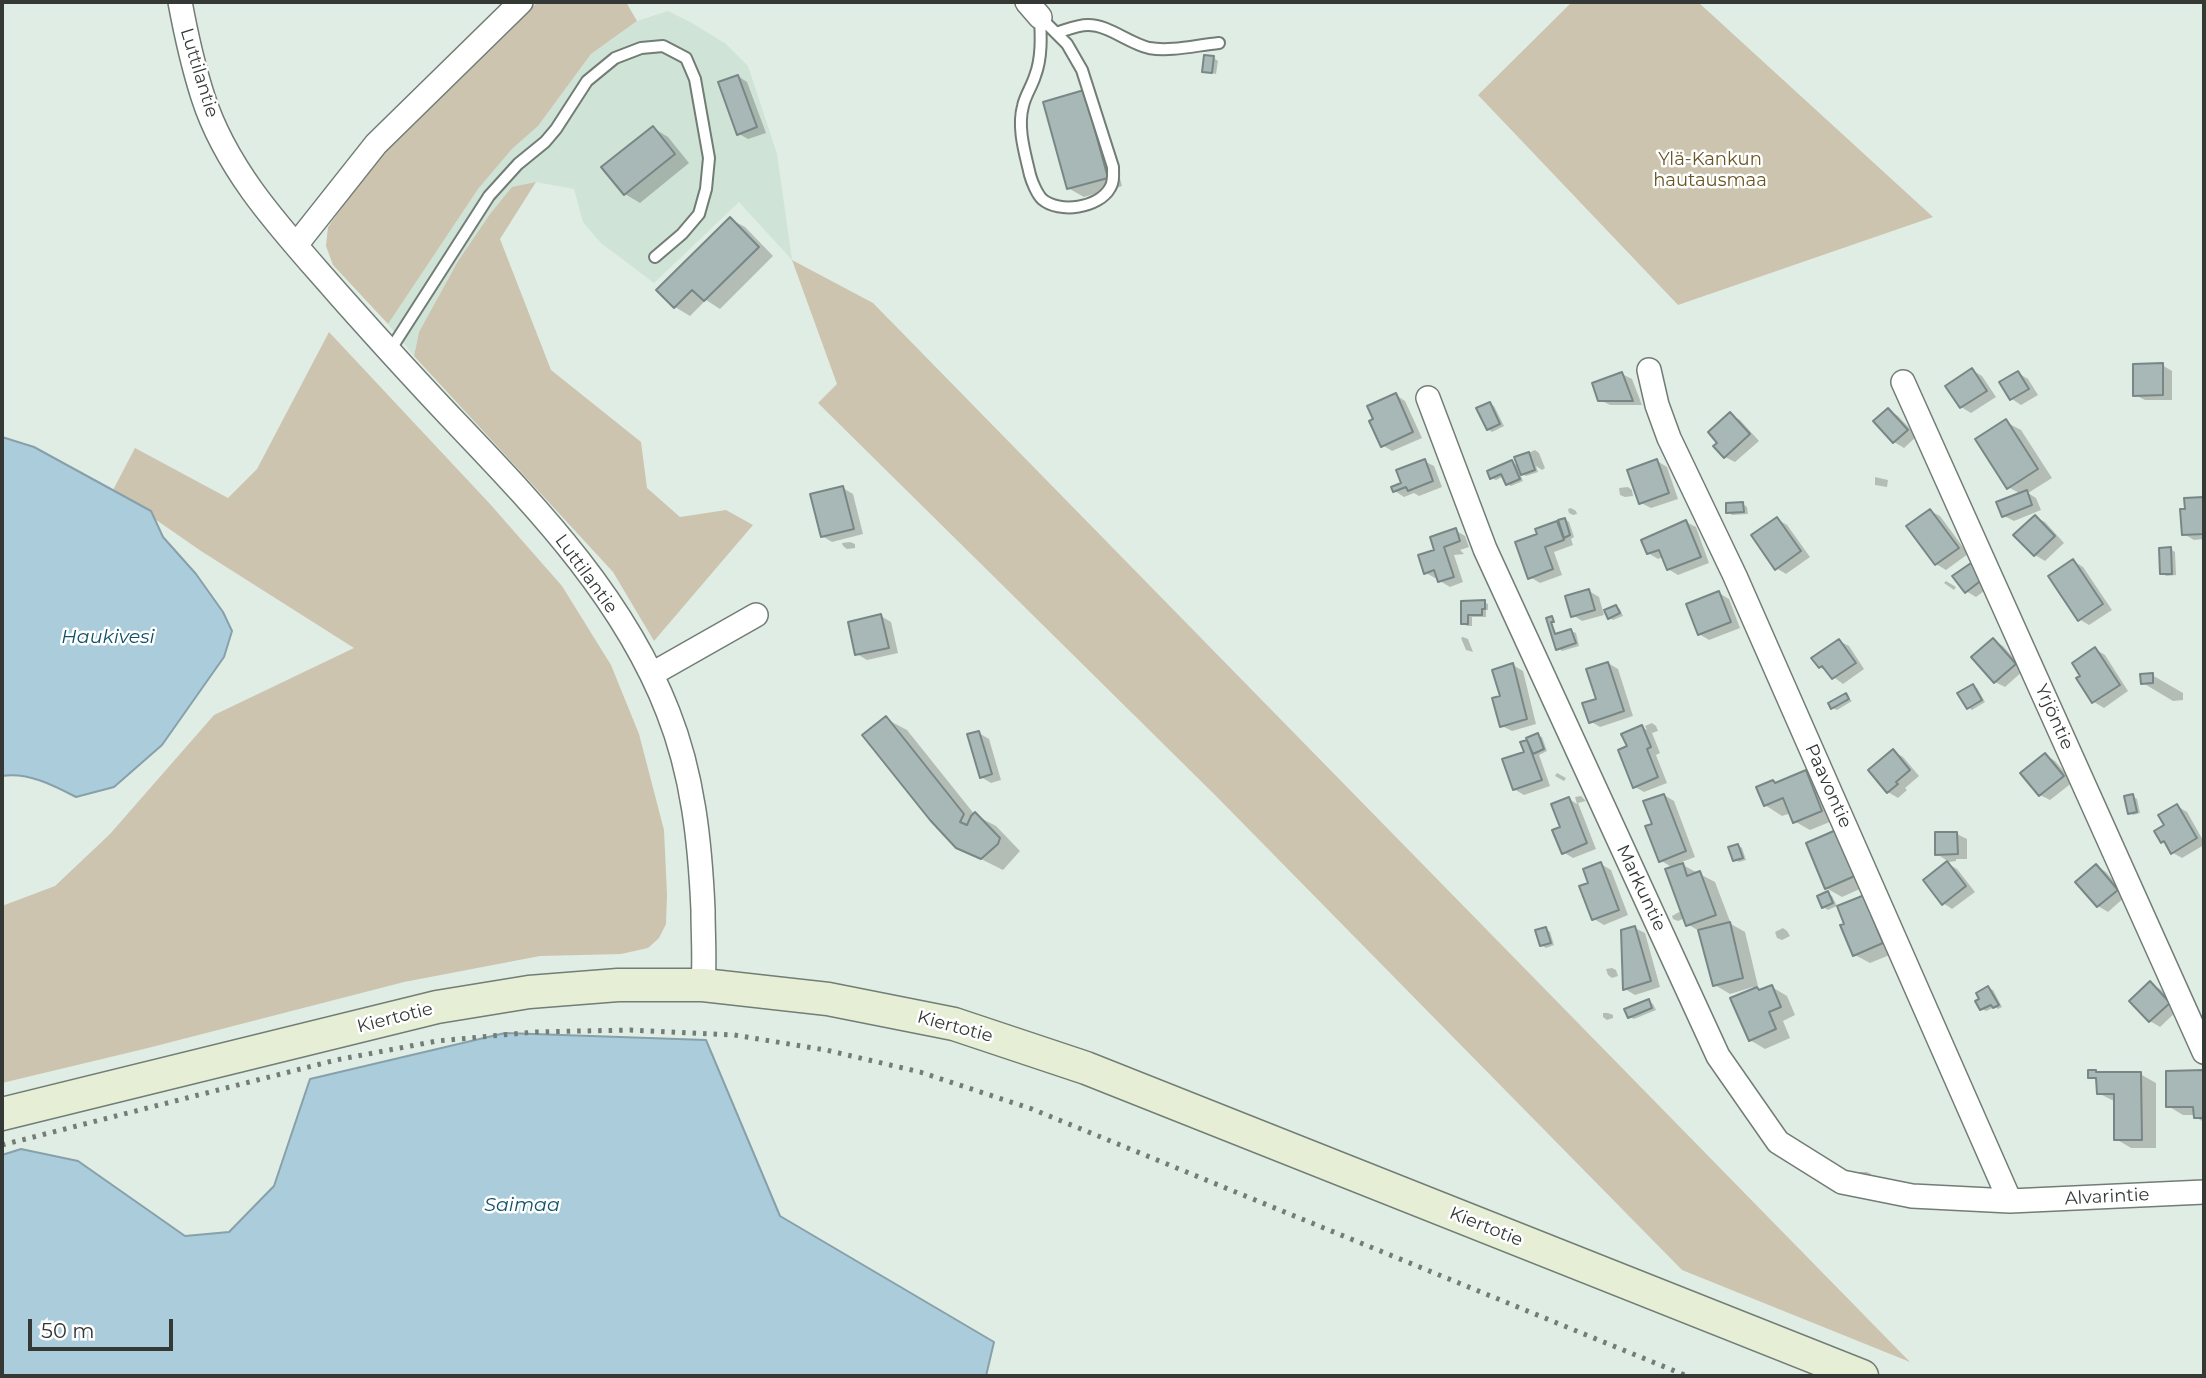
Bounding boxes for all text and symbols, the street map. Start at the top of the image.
street label: Luttilantie [175,26,223,120]
park label: Ylä-Kankun hautausmaa [1653,149,1767,192]
street label: Luttilantie [550,530,622,618]
water label: Haukivesi [61,626,155,648]
street label: Yrjöntie [2030,681,2078,753]
street label: Paavontie [1800,741,1856,831]
street label: Markuntie [1612,841,1670,935]
street label: Kiertotie [355,998,435,1038]
street label: Kiertotie [915,1007,995,1047]
street label: Alvarintie [2064,1184,2150,1210]
water label: Saimaa [484,1194,560,1216]
street label: Kiertotie [1446,1203,1526,1251]
scale bar [32,1304,177,1348]
text: 50 m [41,1318,95,1343]

